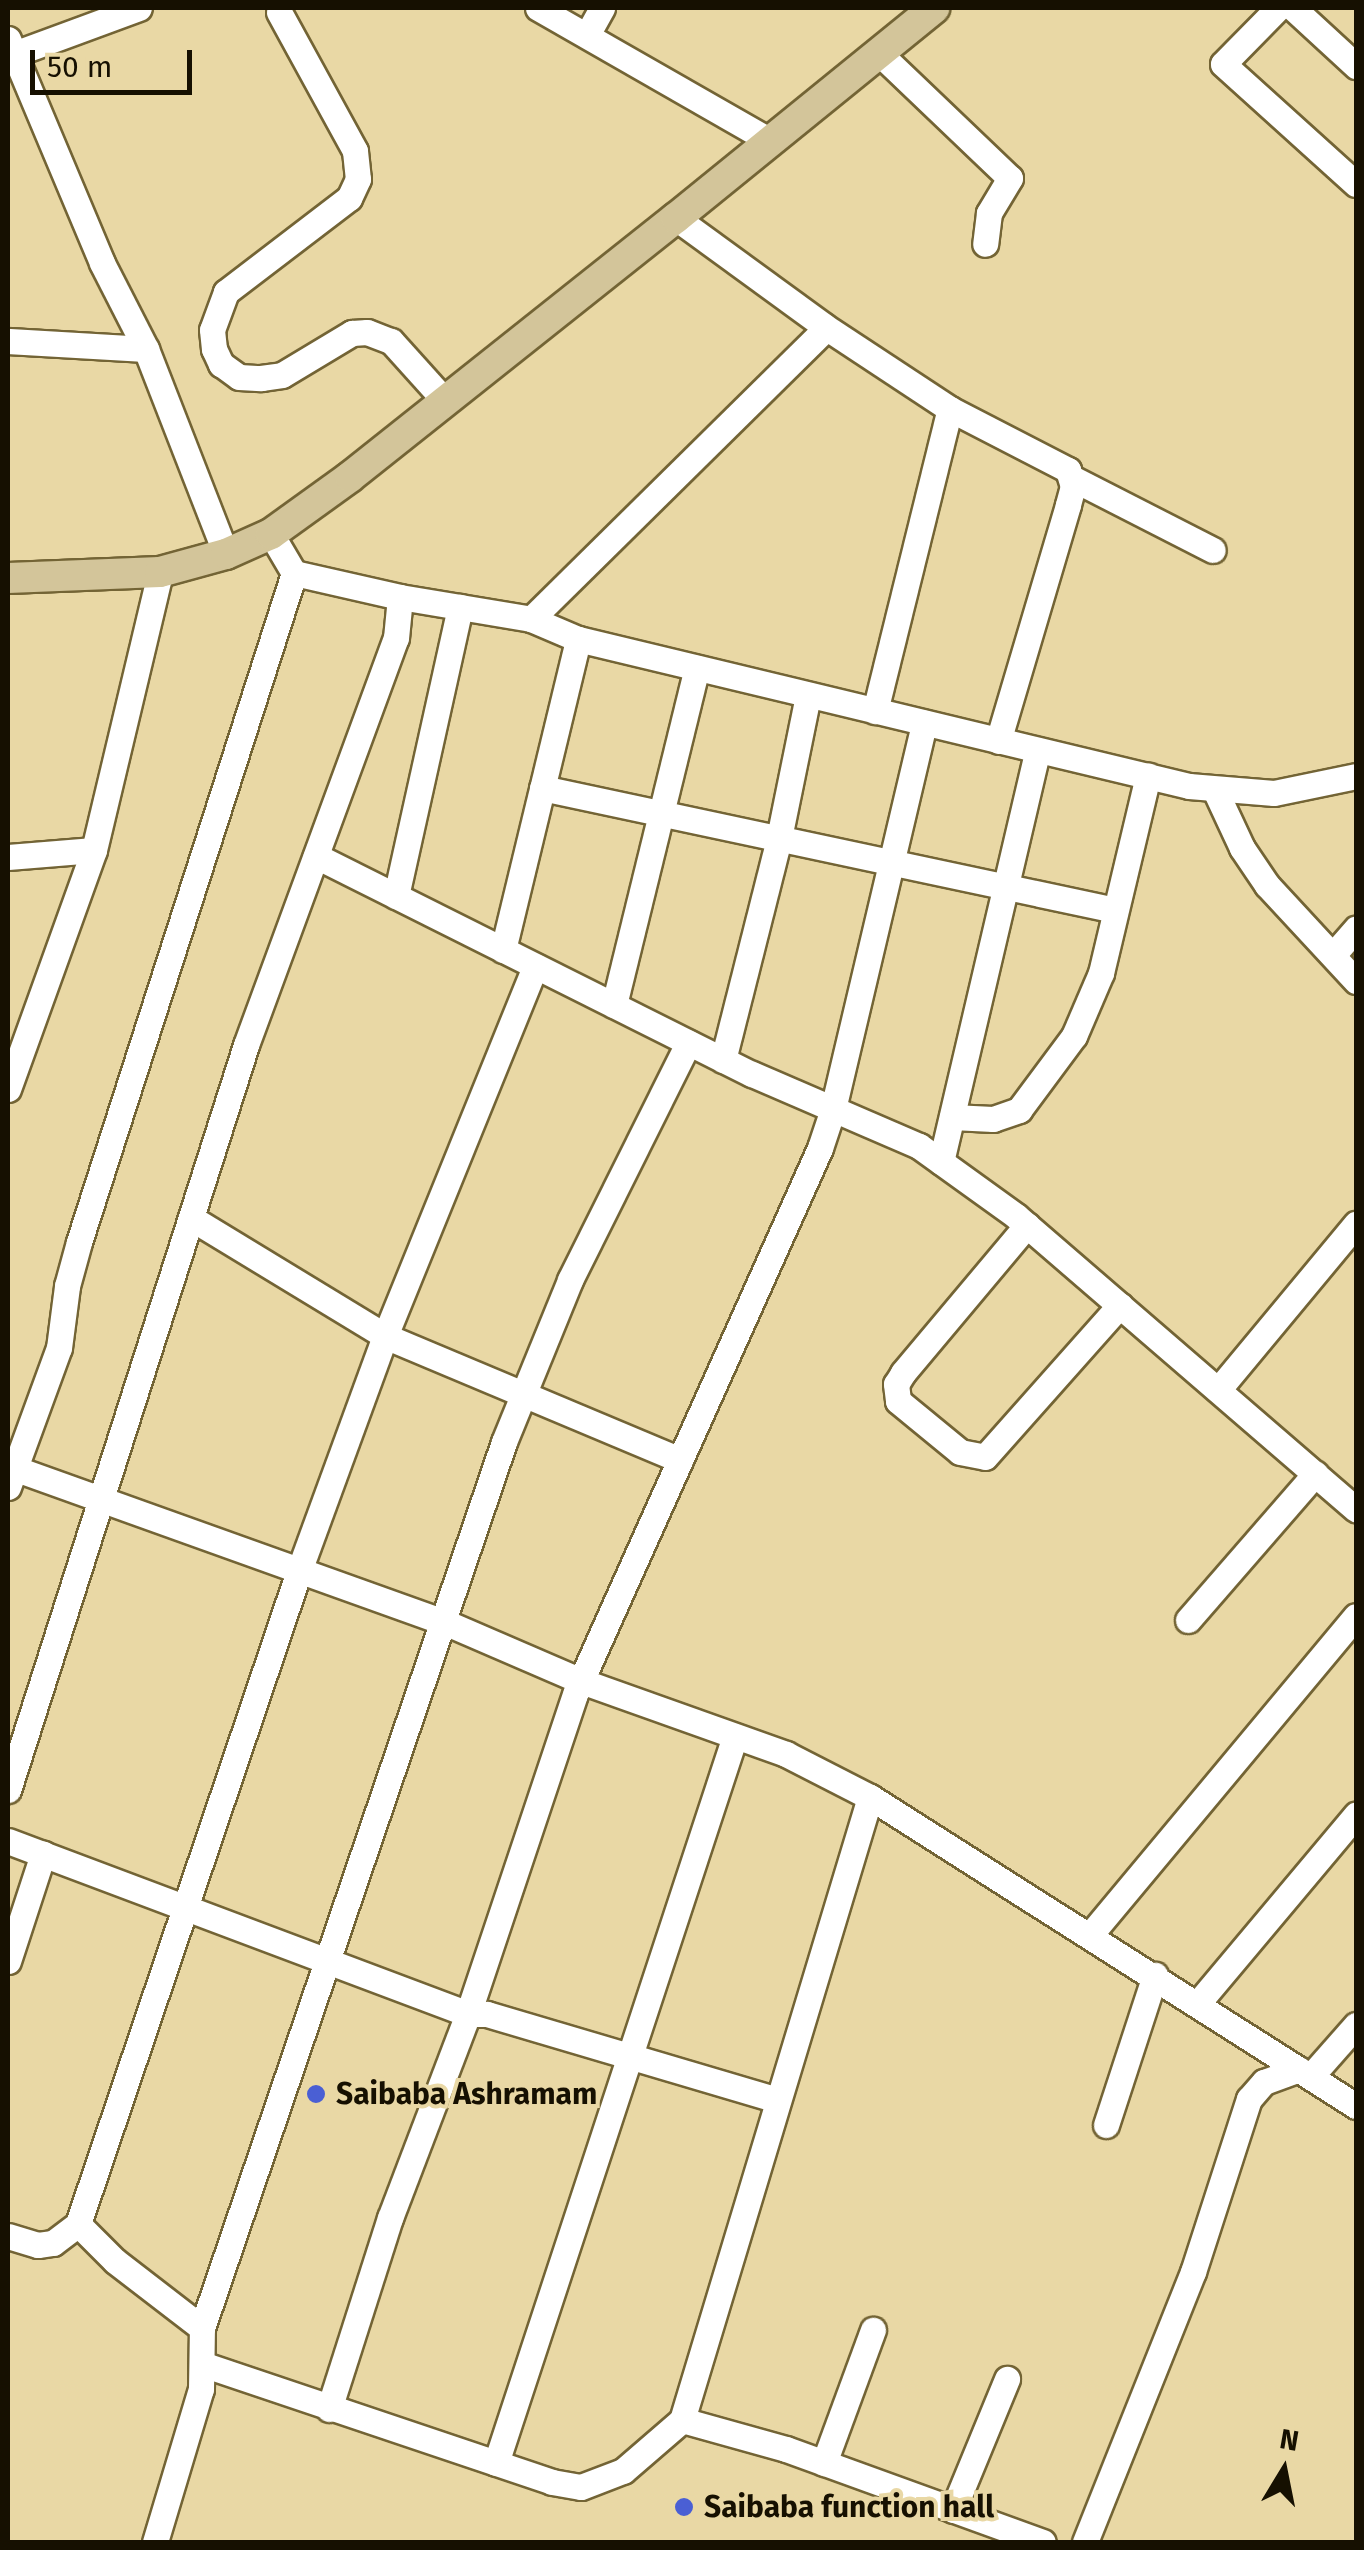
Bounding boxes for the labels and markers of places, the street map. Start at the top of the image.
place label: Saibaba Ashramam [336,2076,597,2112]
marker: Saibaba Ashramam [305,2083,327,2105]
place label: Saibaba function hall [704,2489,994,2525]
marker: Saibaba function hall [673,2496,695,2518]

